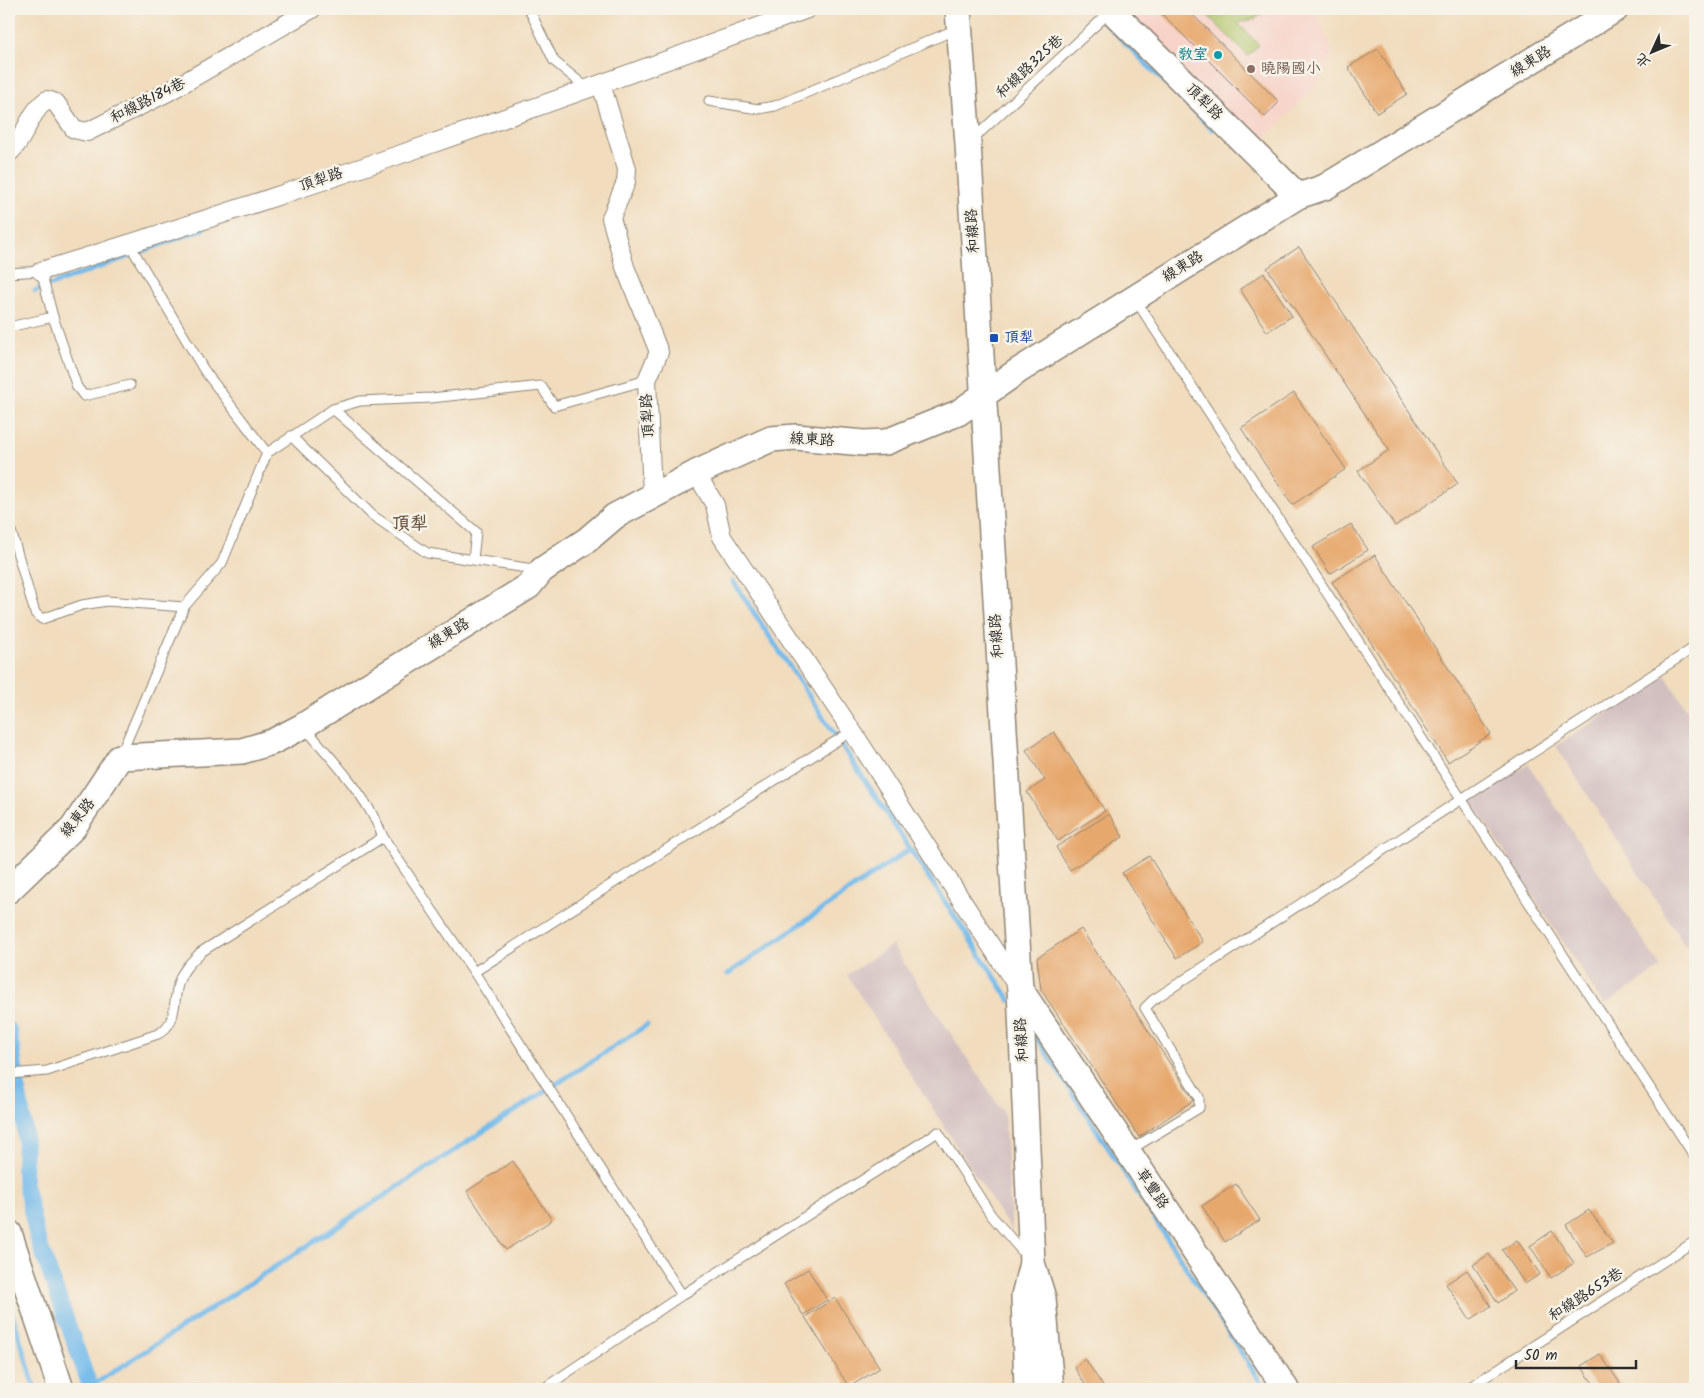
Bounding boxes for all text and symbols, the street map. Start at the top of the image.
north arrow [1626,28,1676,78]
street label: 和線路325巷 [991,29,1069,105]
street label: 線東路 [1506,40,1556,84]
place label: 教室 [1178,43,1208,67]
text: 北 [1631,48,1656,73]
marker: 教室 [1212,49,1224,61]
place label: 曉陽國小 [1261,57,1321,81]
marker: 曉陽國小 [1245,63,1257,75]
street label: 和線路184巷 [106,72,190,130]
street label: 頂犁路 [1180,78,1228,126]
street label: 頂犁路 [296,161,346,199]
street label: 和線路 [960,208,986,254]
street label: 線東路 [1158,245,1208,289]
place label: 頂犁 [1004,326,1034,350]
marker: 頂犁 [988,332,1000,344]
street label: 頂犁路 [635,393,661,439]
street label: 線東路 [789,427,835,453]
district label: 頂犁 [392,510,428,539]
street label: 線東路 [424,612,474,656]
street label: 和線路 [983,613,1011,659]
street label: 線東路 [55,793,101,843]
street label: 和線路 [1009,1017,1035,1063]
street label: 草豐路 [1129,1164,1175,1214]
street label: 和線路653巷 [1544,1262,1628,1328]
scale bar [1516,1338,1636,1370]
text: 50 m [1524,1344,1558,1368]

